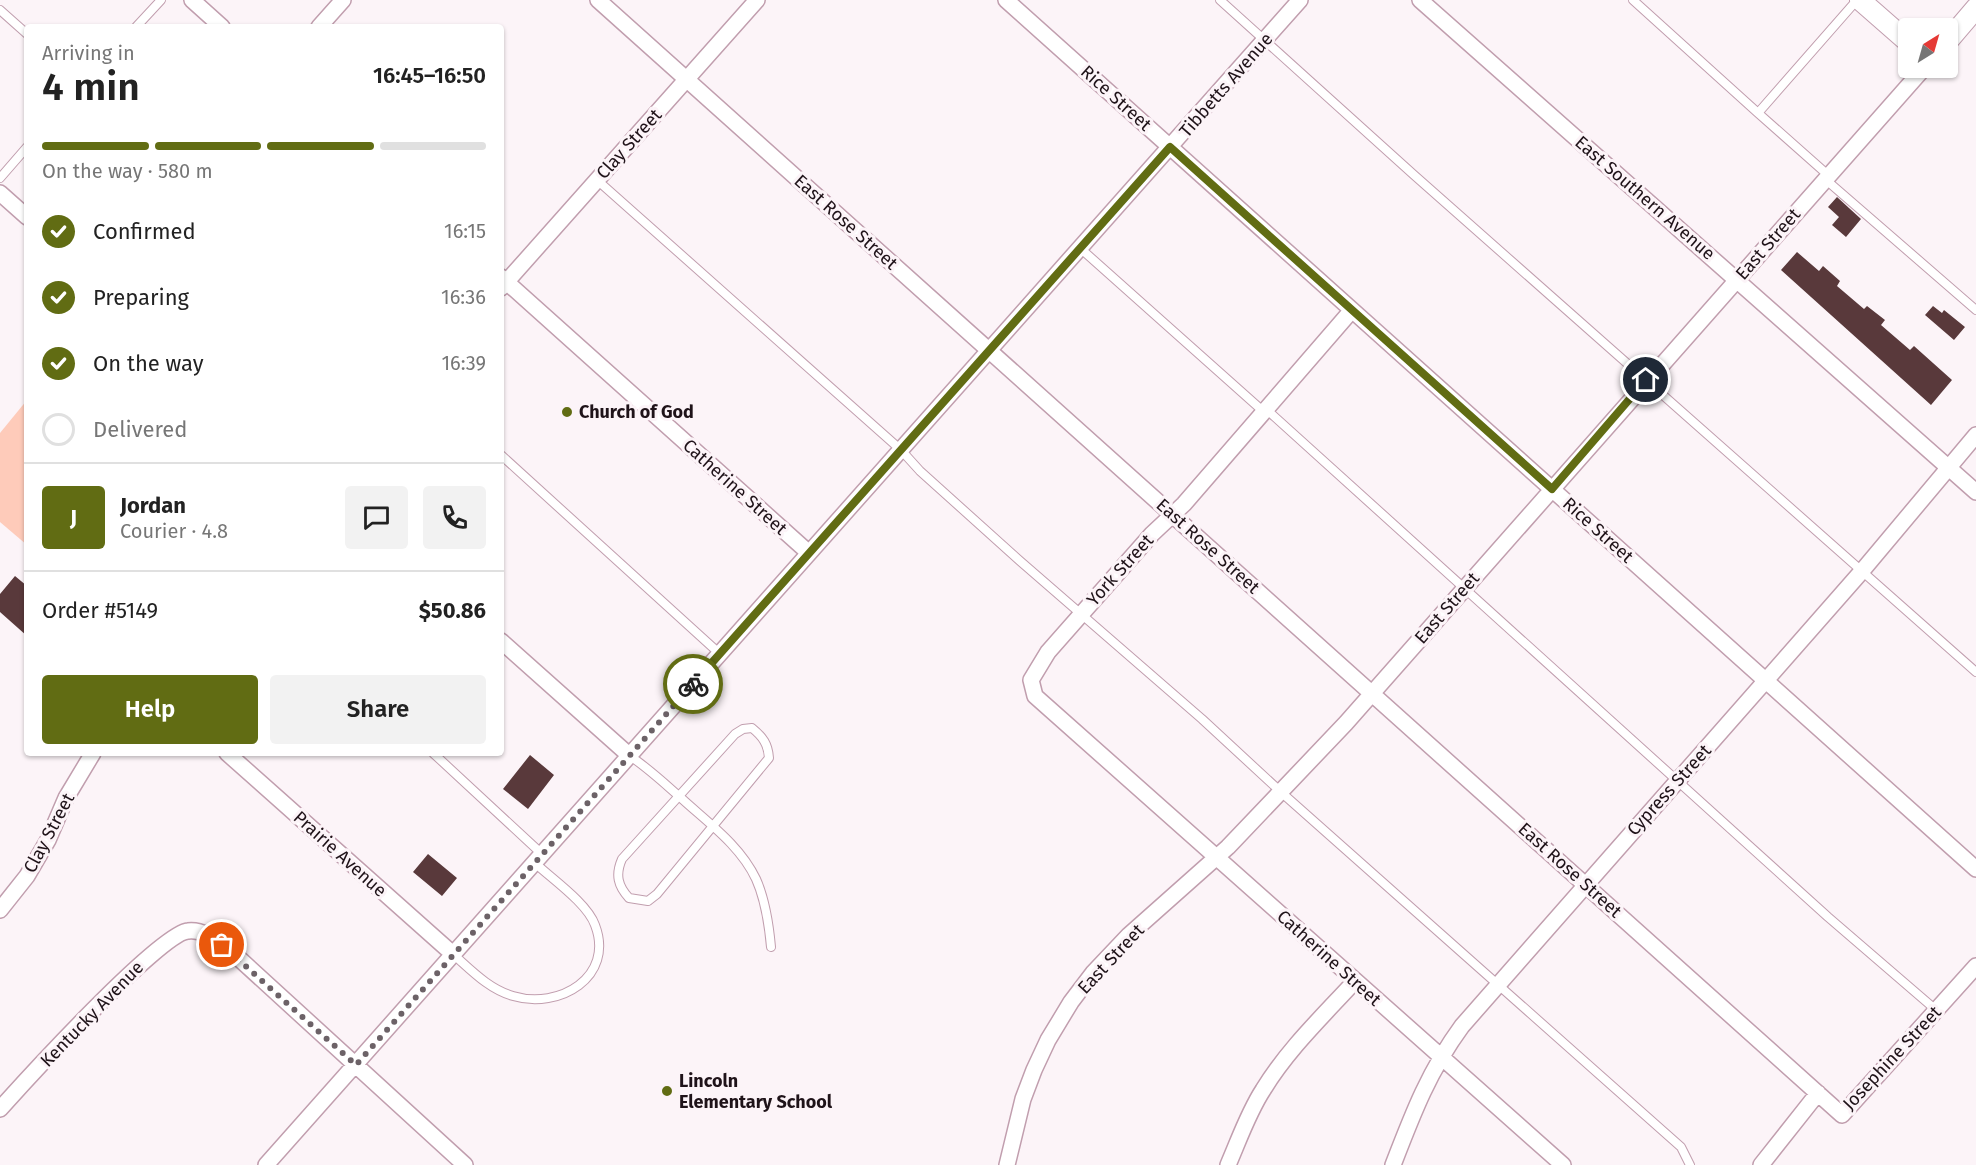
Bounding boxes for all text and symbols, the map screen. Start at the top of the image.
north arrow [1898,18,1958,78]
map controls [1898,18,1958,78]
street label: Tibbetts Avenue [1175,28,1277,142]
text: Arriving in [42,41,135,65]
street label: Rice Street [1076,61,1156,136]
text: 16:45–16:50 [373,62,486,89]
text: 4 min [42,64,140,110]
street label: Clay Street [592,104,667,184]
street label: East Southern Avenue [1570,131,1720,265]
text: On the way · 580 m [42,159,213,183]
street label: East Rose Street [790,170,903,275]
street label: East Street [1731,203,1805,284]
icon: check [42,215,75,248]
text: Confirmed [93,218,196,245]
text: 16:15 [444,219,486,243]
icon: check [42,281,75,314]
text: Preparing [93,284,189,311]
text: 16:36 [441,285,486,309]
icon: check [42,347,75,380]
text: On the way [93,350,204,377]
text: 16:39 [441,351,486,375]
pin [1620,354,1671,405]
icon: home [1629,363,1662,396]
place label: Church of God [579,401,694,423]
marker: Church of God [560,405,574,419]
text: Delivered [93,416,188,443]
street label: Catherine Street [678,434,792,540]
button: chat [345,486,408,549]
button: phone [423,486,486,549]
text: Jordan [120,492,186,519]
street label: Rice Street [1558,493,1638,568]
street label: East Rose Street [1152,494,1265,599]
text: J [70,504,77,531]
text: Courier · 4.8 [120,519,228,543]
street label: York Street [1082,529,1158,610]
street label: East Street [1410,567,1484,648]
text: Order #5149 [42,597,158,624]
text: $50.86 [419,597,486,624]
courier [663,654,723,714]
icon: bike [677,668,710,701]
button: Help [42,675,258,744]
button: Share [270,675,486,744]
street label: Cypress Street [1622,739,1716,840]
street label: Clay Street [19,789,79,877]
street label: Prairie Avenue [289,806,391,902]
street label: East Rose Street [1514,818,1627,923]
street label: Catherine Street [1272,905,1386,1011]
pin [196,919,247,970]
street label: East Street [1073,919,1149,999]
icon: bag [205,928,238,961]
street label: Kentucky Avenue [36,956,148,1072]
street label: Josephine Street [1838,1001,1946,1115]
place label: Lincoln Elementary School [679,1070,833,1113]
marker: Lincoln Elementary School [660,1084,674,1098]

